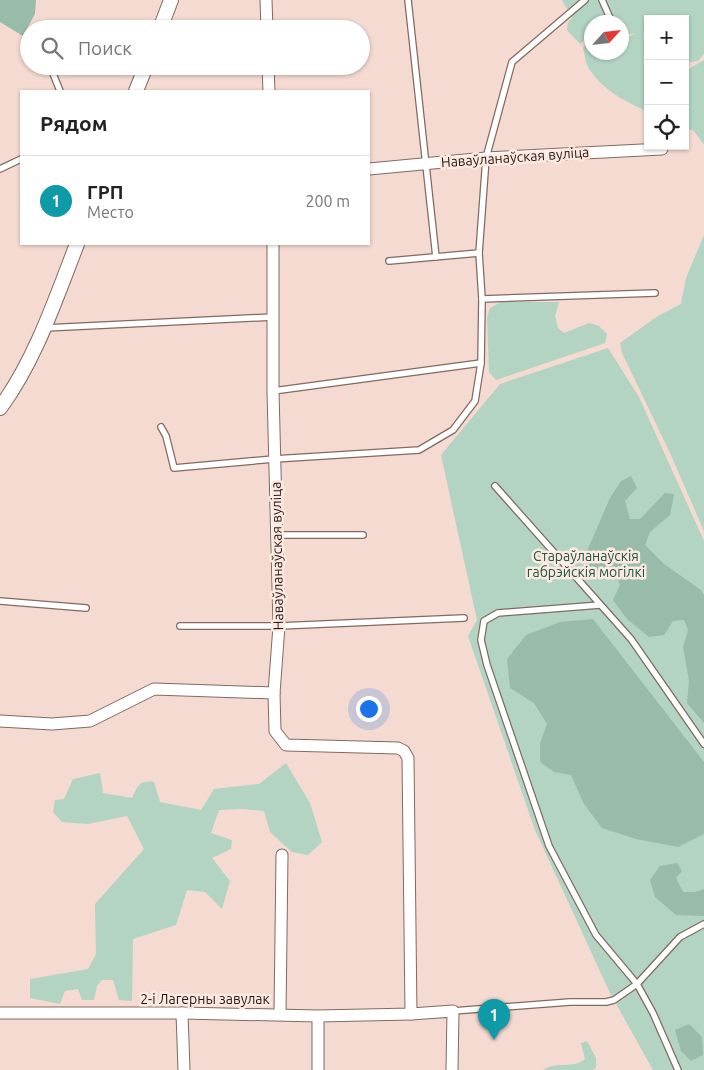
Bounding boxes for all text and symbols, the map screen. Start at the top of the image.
north arrow [584,15,629,60]
map controls [644,15,689,150]
button: + [644,15,689,60]
search box [20,20,370,75]
icon: search [38,34,66,62]
text: Поиск [78,37,132,59]
button: − [644,60,689,105]
button: locate [644,105,689,150]
text: Рядом [40,111,108,135]
street label: Наваўланаўская вуліца [440,144,590,170]
text: ГРП [87,181,124,203]
text: 1 [51,192,61,210]
text: 200 m [305,192,350,210]
text: Место [87,203,134,221]
street label: Наваўланаўская вуліца [268,482,286,630]
park label: Стараўланаўскія габрэйскія могілкі [527,548,645,580]
your location [356,696,382,722]
street label: 2-і Лагерны завулак [140,991,270,1007]
pin: 1 [478,999,510,1040]

